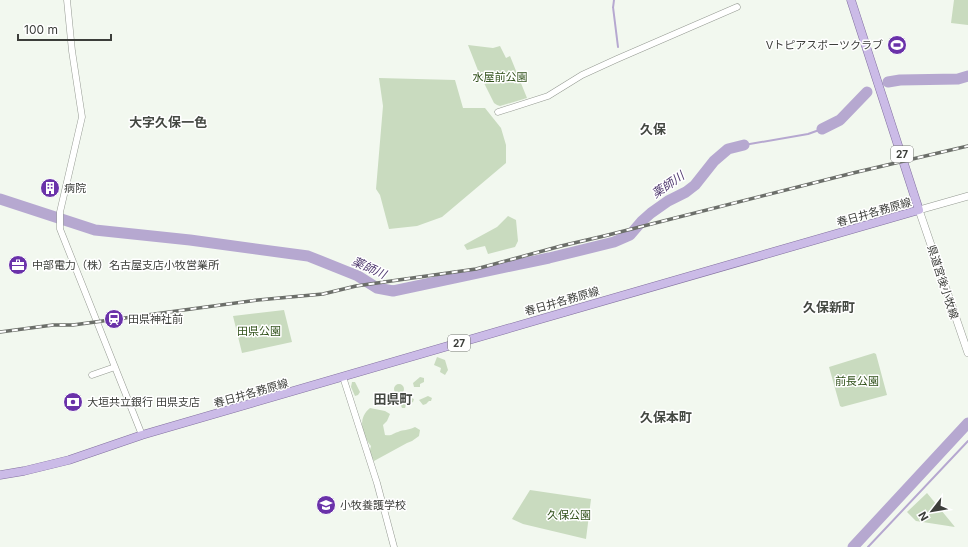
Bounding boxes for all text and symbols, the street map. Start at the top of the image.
scale bar [18,16,111,42]
text: 100 m [24,22,58,37]
sports icon: Vトピアスポーツクラブ [886,34,908,56]
place label: Vトピアスポーツクラブ [766,38,883,52]
park label: 水屋前公園 [473,70,528,84]
district label: 大字久保一色 [129,114,207,130]
district label: 久保 [640,121,666,137]
road number: 27 [891,146,913,162]
water label: 薬師川 [649,167,688,201]
building icon: 病院 [39,177,61,199]
place label: 病院 [64,181,86,195]
street label: 春日井各務原線 [835,195,913,229]
street label: 県道宮後小牧線 [924,243,962,321]
water label: 薬師川 [350,253,391,283]
office icon: 中部電力（株）名古屋支店小牧営業所 [7,254,29,276]
place label: 中部電力（株）名古屋支店小牧営業所 [32,258,220,272]
street label: 春日井各務原線 [523,284,601,318]
district label: 久保新町 [803,299,855,315]
station icon: 田県神社前 [103,308,125,330]
place label: 田県神社前 [128,312,183,326]
park label: 田県公園 [237,324,281,338]
road number: 27 [448,335,470,351]
park label: 前長公園 [835,374,879,388]
street label: 春日井各務原線 [212,376,290,410]
bank icon: 大垣共立銀行 田県支店 [62,391,84,413]
district label: 田県町 [373,391,413,407]
place label: 大垣共立銀行 田県支店 [87,395,200,409]
district label: 久保本町 [640,409,692,425]
north arrow [912,491,952,531]
school or university icon: 小牧養護学校 [315,494,337,516]
place label: 小牧養護学校 [340,498,406,512]
park label: 久保公園 [547,508,591,522]
text: N [915,509,932,523]

